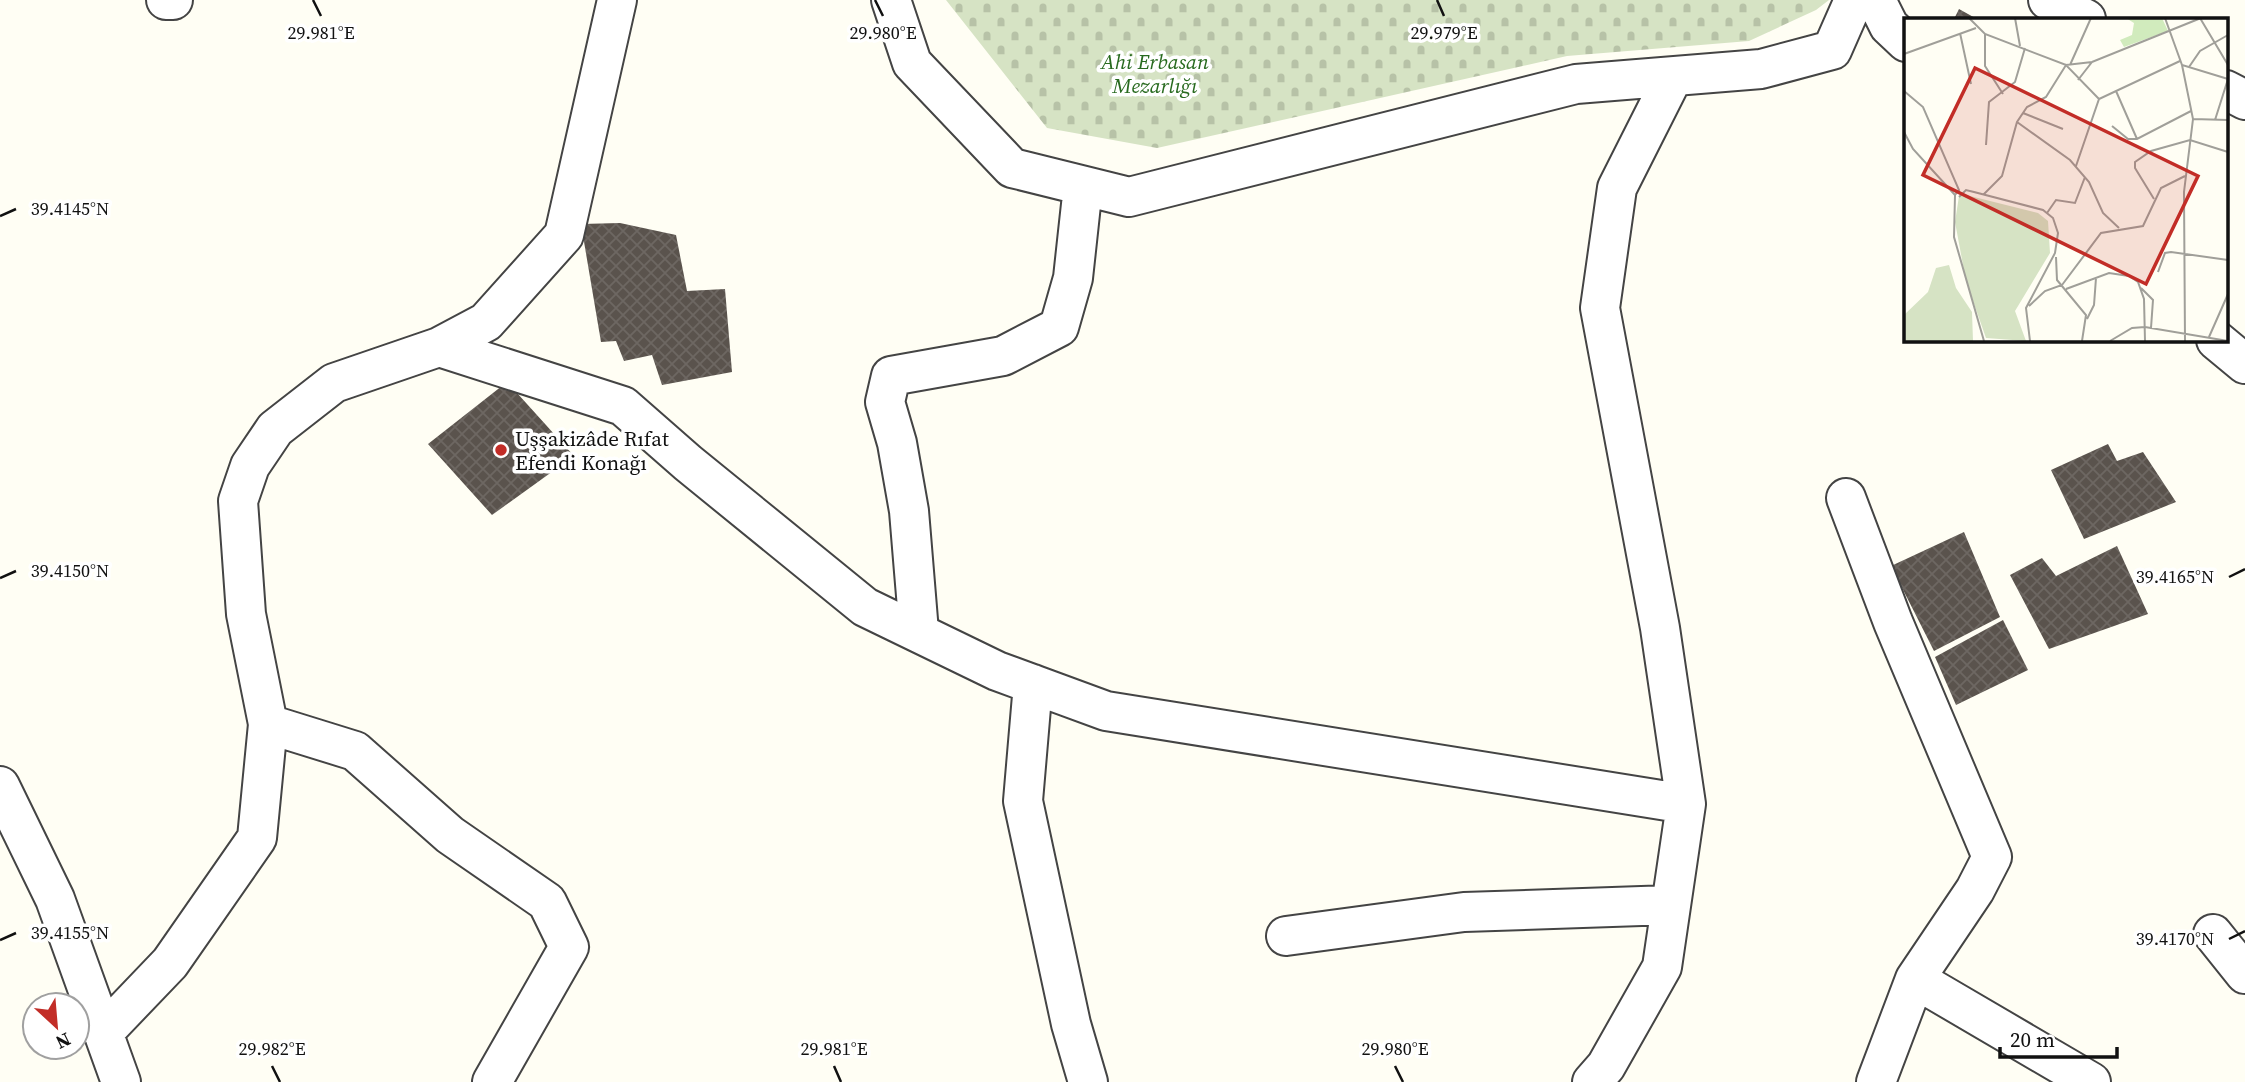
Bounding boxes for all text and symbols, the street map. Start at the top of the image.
inset map [1904,18,2228,341]
text: 29.981°E [287,20,355,45]
text: 29.980°E [849,20,917,45]
text: 29.979°E [1410,20,1478,45]
park label: Ahi Erbasan Mezarlığı [1100,47,1209,100]
text: 39.4145°N [31,196,109,221]
place label: Uşşakizâde Rıfat Efendi Konağı [515,424,669,477]
marker: Uşşakizâde Rıfat Efendi Konağı [493,442,509,458]
text: 39.4150°N [31,558,109,583]
text: 39.4165°N [2136,564,2214,589]
text: 39.4155°N [31,920,109,945]
text: 39.4170°N [2136,926,2214,951]
north arrow [21,991,91,1061]
scale bar [2000,1016,2117,1060]
text: 20 m [2010,1025,2055,1054]
text: N [51,1027,75,1056]
text: 29.982°E [238,1036,306,1061]
text: 29.981°E [800,1036,868,1061]
text: 29.980°E [1361,1036,1429,1061]

